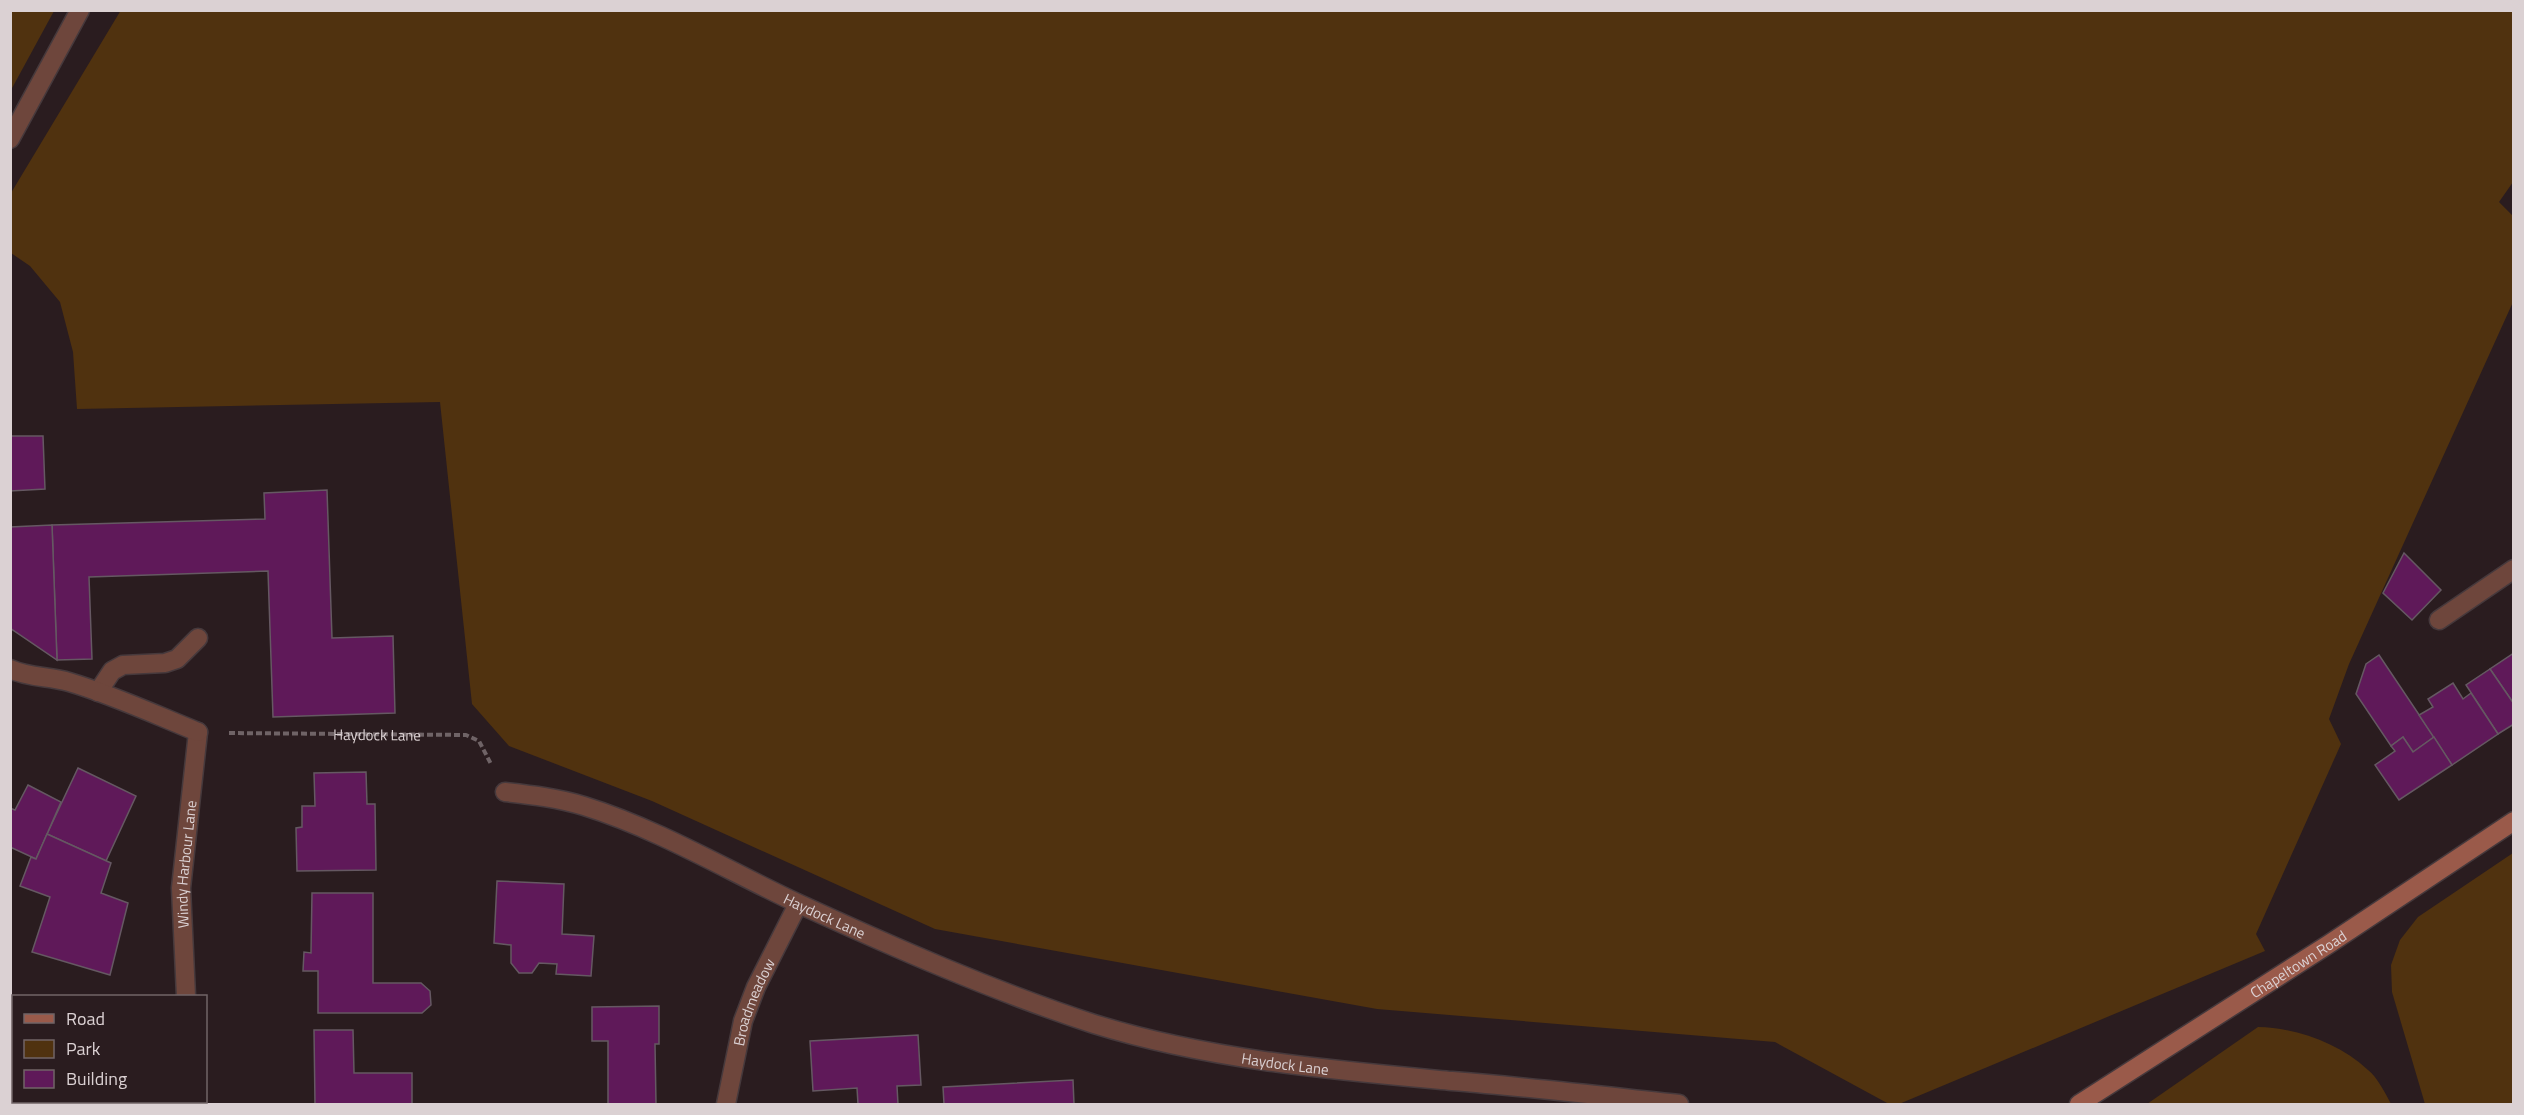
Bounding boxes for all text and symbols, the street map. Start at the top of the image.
street label: Haydock Lane [333,722,421,746]
street label: Windy Harbour Lane [170,799,202,929]
street label: Haydock Lane [780,887,869,944]
street label: Chapeltown Road [2245,924,2351,1003]
street label: Broadmeadow [727,954,780,1048]
legend [12,995,207,1103]
text: Road [66,1005,105,1032]
text: Park [66,1035,101,1062]
street label: Haydock Lane [1240,1046,1330,1080]
text: Building [66,1065,127,1092]

